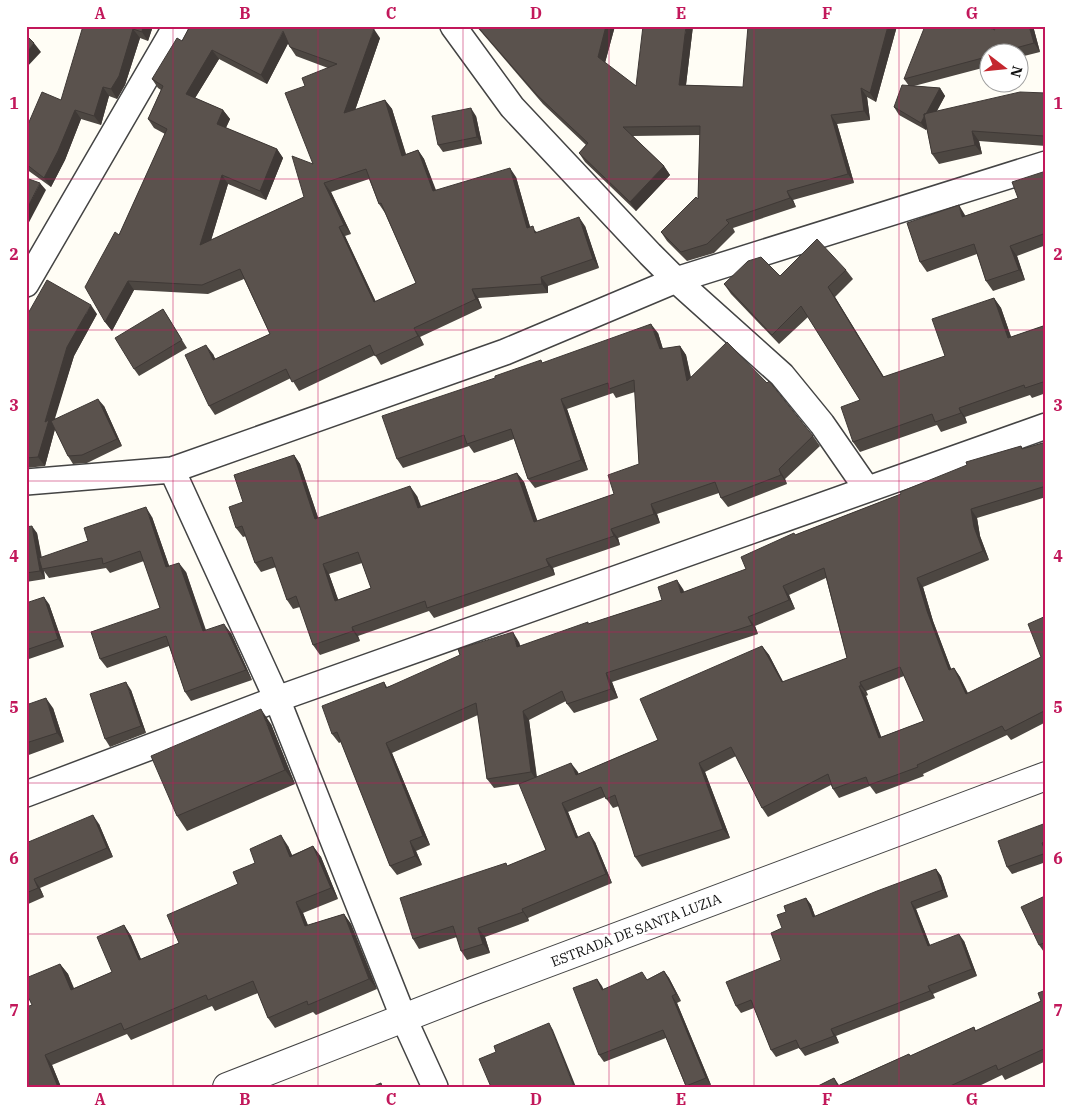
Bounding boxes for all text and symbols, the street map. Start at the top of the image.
text: A [94,3,106,23]
text: B [239,3,251,23]
text: C [386,3,396,23]
text: D [530,3,542,23]
text: E [676,3,686,23]
text: F [822,3,832,23]
text: G [966,3,978,23]
north arrow [980,42,1030,92]
text: N [1006,64,1027,79]
text: 1 [9,93,19,113]
text: 1 [1053,93,1063,113]
text: 2 [9,244,19,264]
text: 2 [1053,244,1063,264]
text: 3 [9,395,19,415]
text: 3 [1053,395,1063,415]
text: 4 [9,546,19,566]
text: 4 [1053,546,1063,566]
text: 5 [9,697,19,717]
text: 5 [1053,697,1063,717]
text: 6 [9,848,19,868]
text: 6 [1053,848,1063,868]
street label: ESTRADA DE SANTA LUZIA [548,889,724,971]
text: 7 [9,1000,19,1020]
text: 7 [1053,1000,1063,1020]
text: A [94,1089,106,1109]
text: B [239,1089,251,1109]
text: C [386,1089,396,1109]
text: D [530,1089,542,1109]
text: E [676,1089,686,1109]
text: F [822,1089,832,1109]
text: G [966,1089,978,1109]

